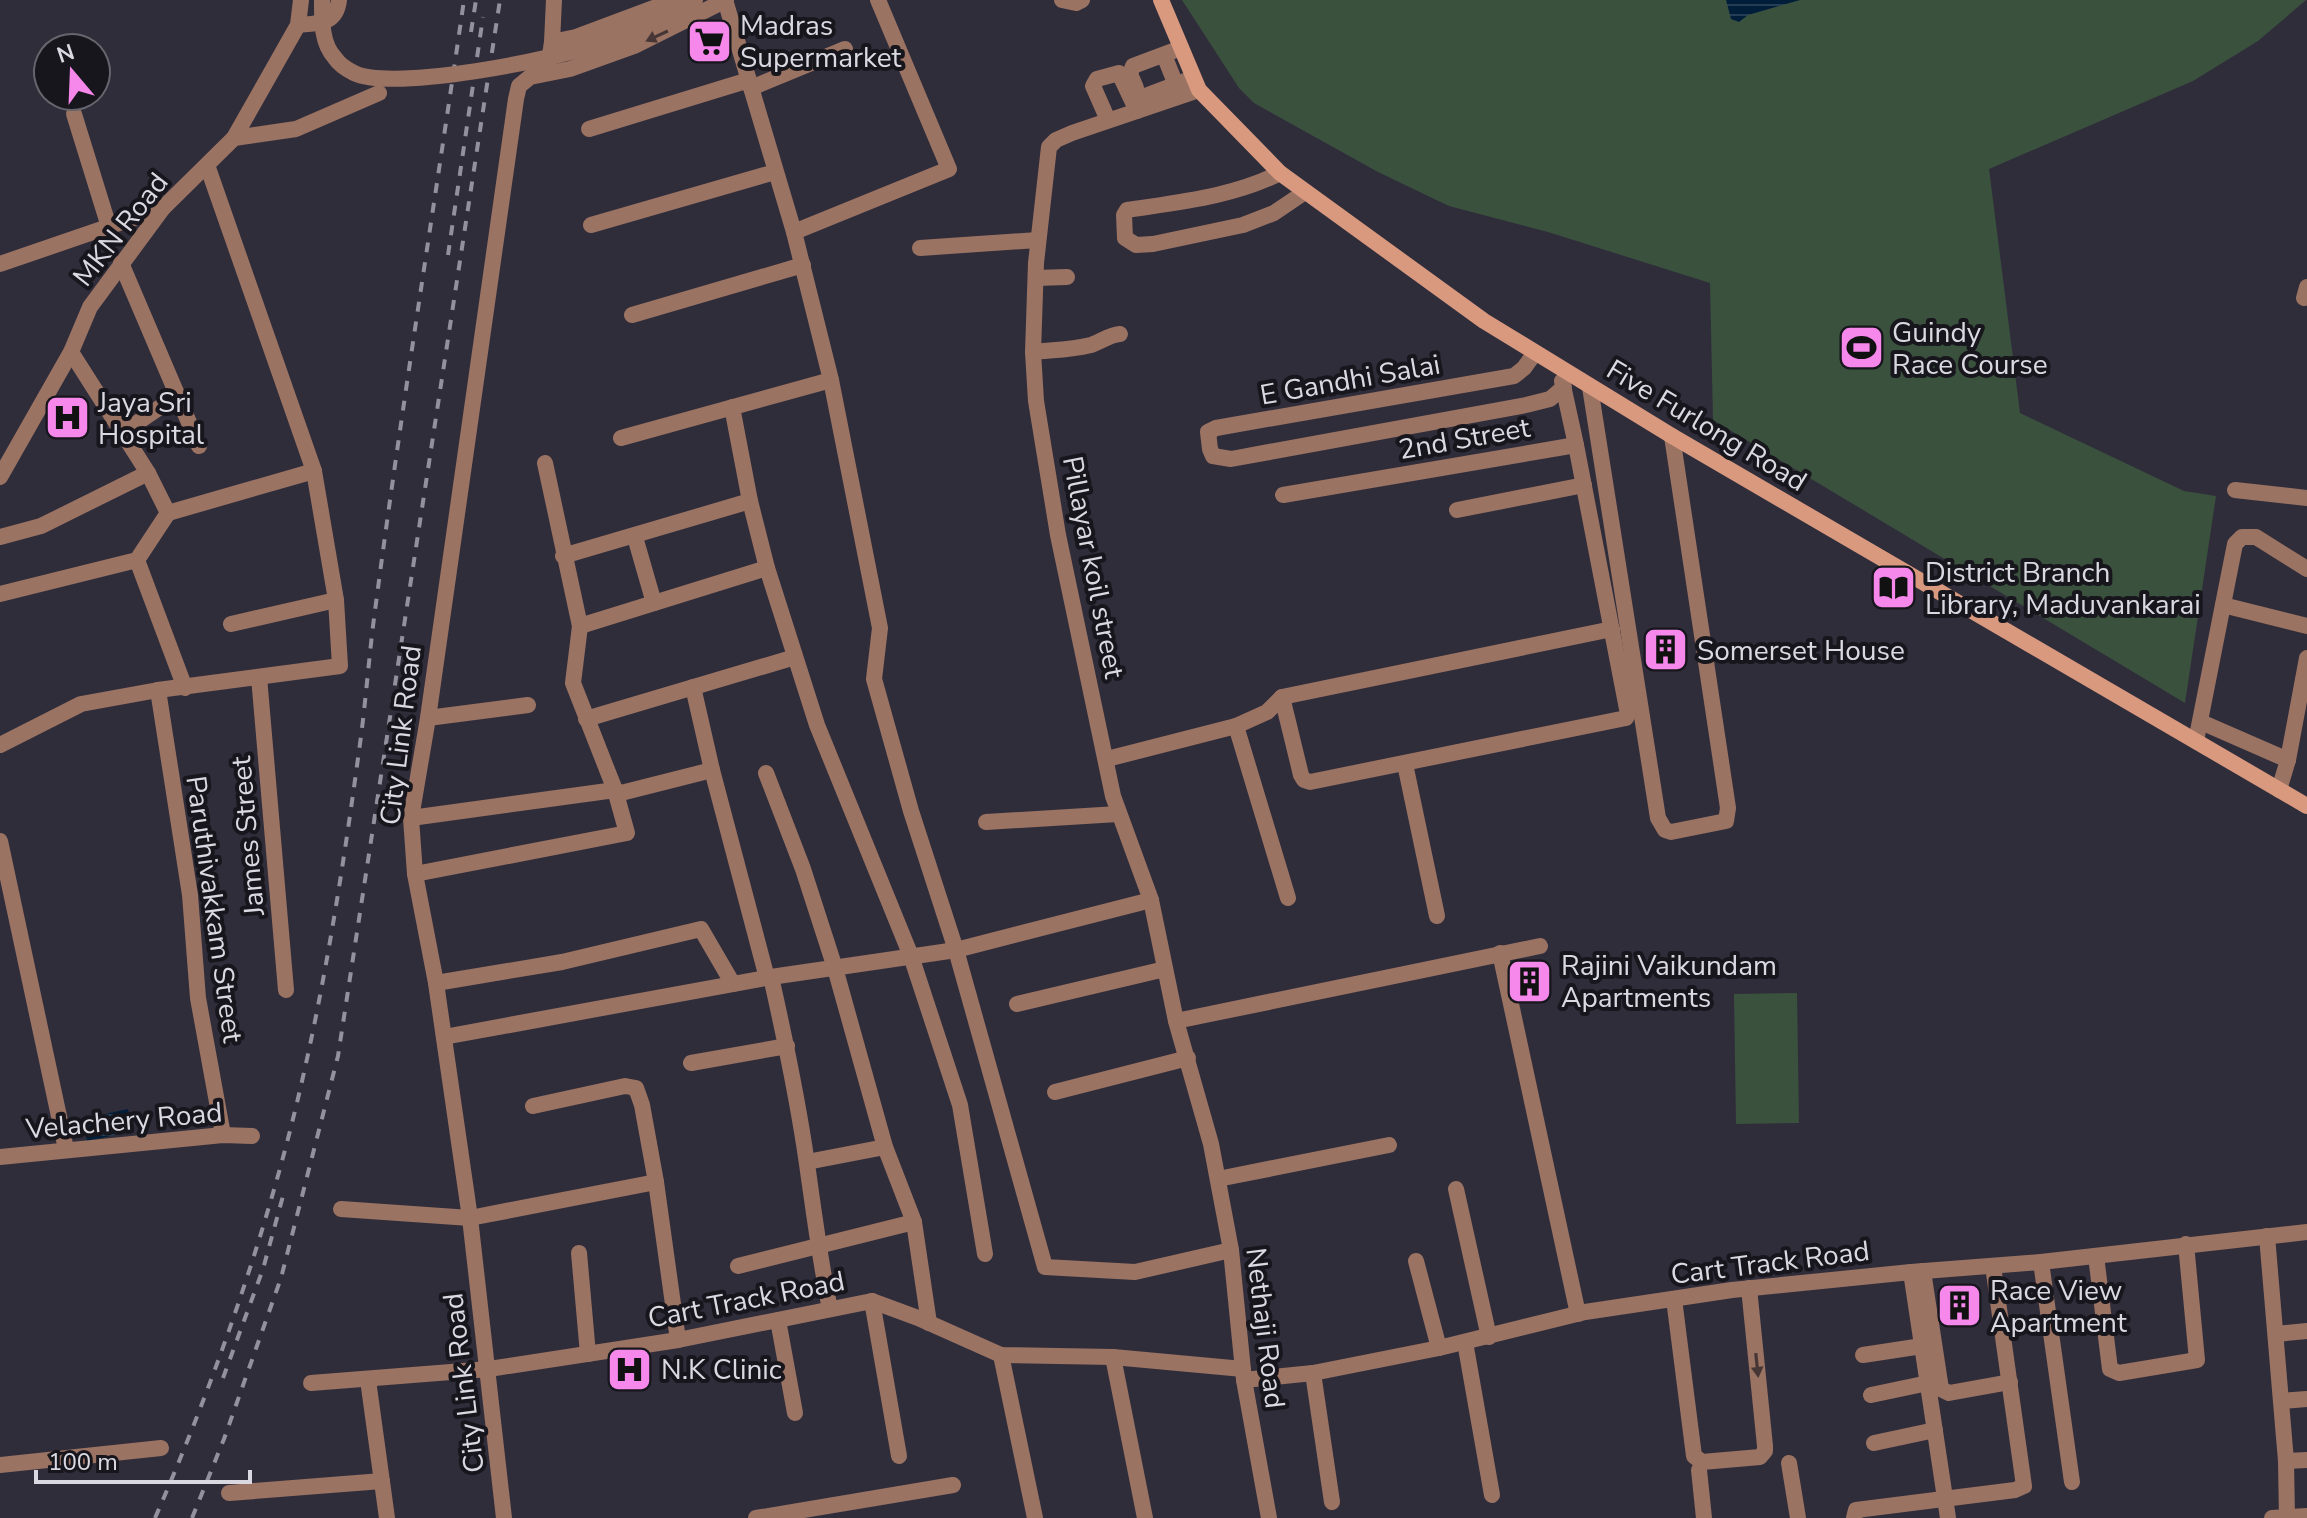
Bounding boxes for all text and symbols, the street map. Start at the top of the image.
place label: Madras Supermarket [740,7,902,77]
supermarket icon: Madras Supermarket [685,17,733,65]
one-way arrow [645,29,669,42]
north arrow [32,32,112,112]
text: N [53,37,78,71]
street label: MKN Road [64,165,177,294]
place label: Guindy Race Course [1892,314,2048,384]
sports icon: Guindy Race Course [1837,324,1885,372]
street label: E Gandhi Salai [1257,345,1443,415]
street label: Five Furlong Road [1599,351,1814,501]
place label: Jaya Sri Hospital [97,384,205,454]
hospital icon: Jaya Sri Hospital [43,394,91,442]
street label: 2nd Street [1396,409,1533,469]
street label: Pillayar koil street [1053,453,1133,682]
place label: District Branch Library, Maduvankarai [1925,554,2201,624]
library icon: District Branch Library, Maduvankarai [1870,564,1918,612]
building icon: Somerset House [1642,626,1690,674]
place label: Somerset House [1697,632,1905,670]
street label: City Link Road [371,643,431,827]
street label: James Street [222,754,274,918]
street label: Paruthivakkam Street [176,773,252,1045]
place label: Rajini Vaikundam Apartments [1561,947,1777,1017]
building icon: Rajini Vaikundam Apartments [1506,957,1554,1005]
street label: Velachery Road [23,1093,224,1149]
street label: Cart Track Road [1669,1232,1872,1294]
street label: Nethaji Road [1236,1246,1294,1411]
street label: Cart Track Road [645,1262,848,1338]
place label: Race View Apartment [1990,1272,2127,1342]
building icon: Race View Apartment [1935,1282,1983,1330]
street label: City Link Road [434,1291,494,1475]
hospital icon: N.K Clinic [606,1345,654,1393]
place label: N.K Clinic [661,1351,782,1389]
one-way arrow [1751,1353,1764,1378]
scale bar [36,1434,250,1484]
text: 100 m [48,1446,118,1478]

